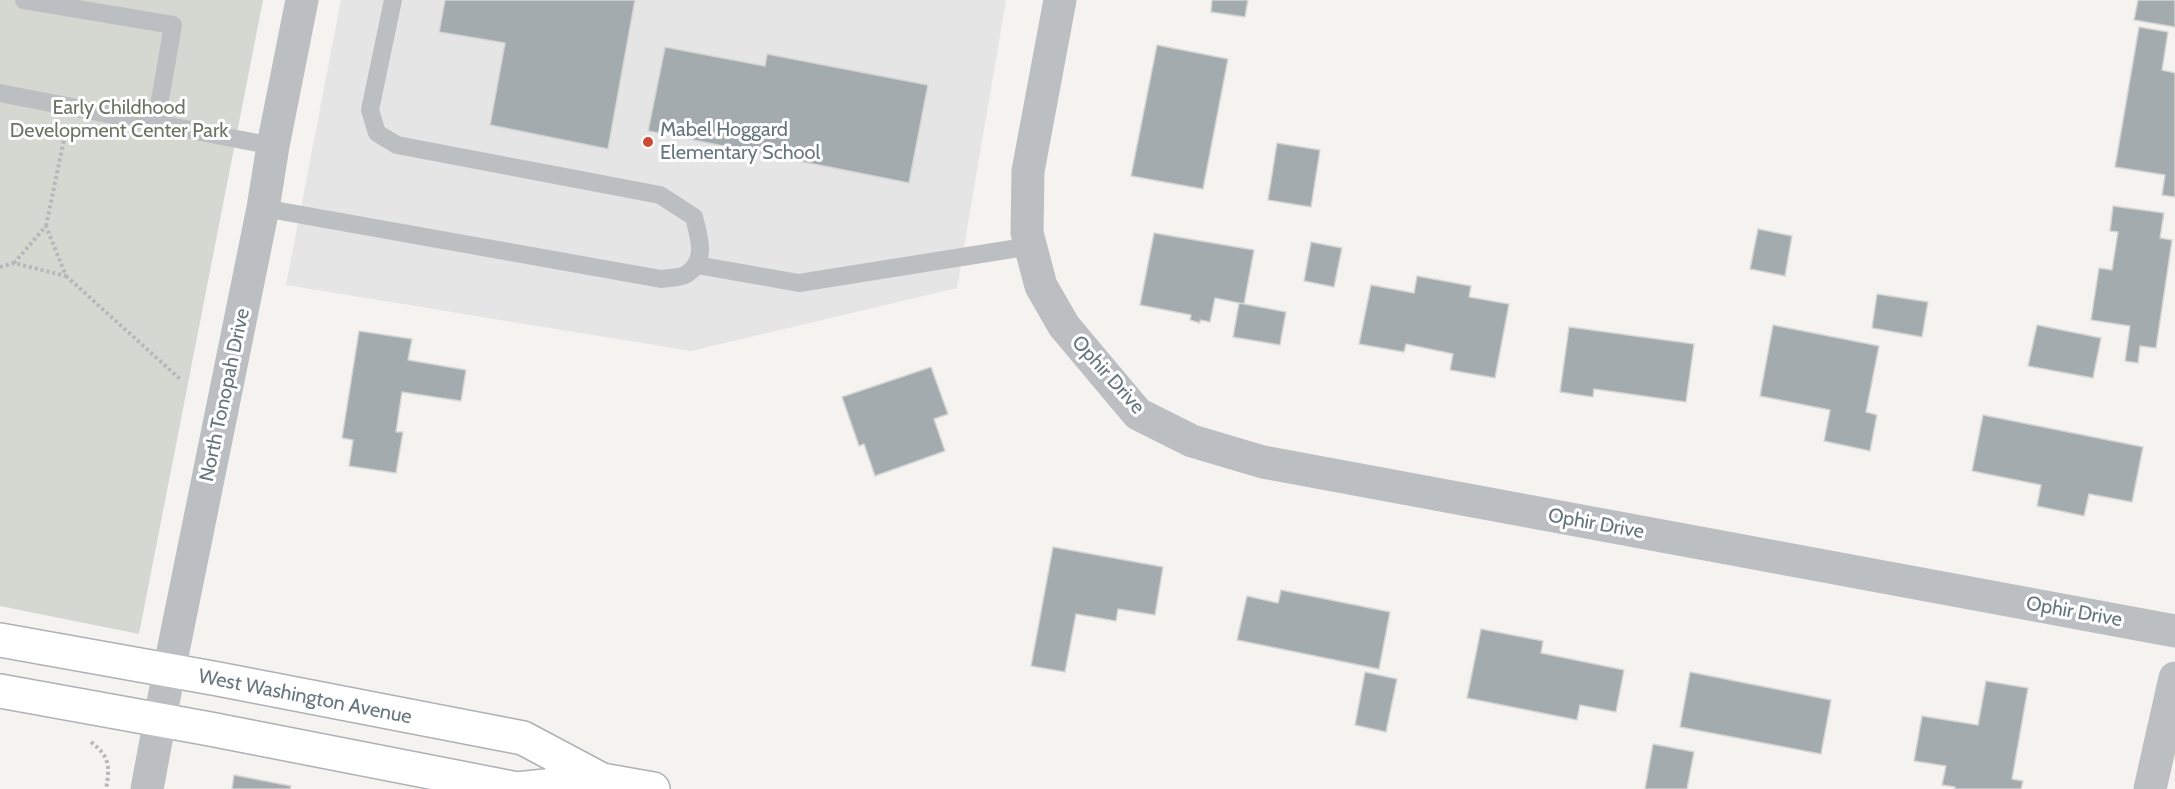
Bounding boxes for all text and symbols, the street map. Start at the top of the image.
park label: Early Childhood Development Center Park [10,96,228,143]
place label: Mabel Hoggard Elementary School [660,118,820,165]
marker: Mabel Hoggard Elementary School [641,135,655,149]
street label: North Tonopah Drive [195,306,255,484]
street label: Ophir Drive [1067,331,1149,419]
street label: Ophir Drive [1546,504,1646,544]
street label: Ophir Drive [2024,592,2124,632]
street label: West Washington Avenue [196,665,414,729]

